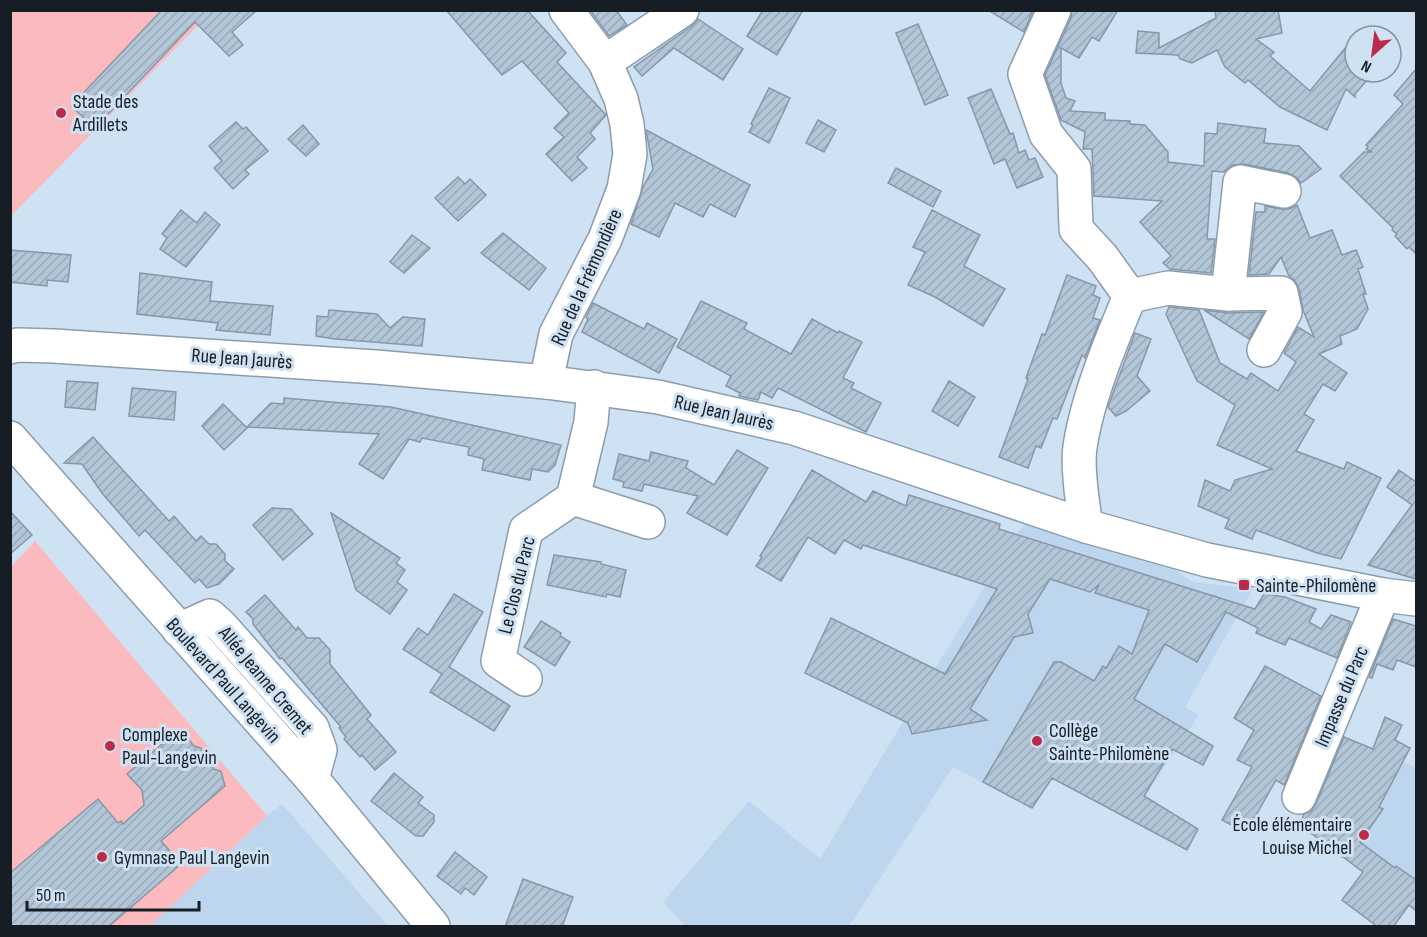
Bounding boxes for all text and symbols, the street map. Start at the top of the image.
north arrow [1343,24,1403,84]
text: N [1358,56,1375,76]
place label: Stade des Ardillets [72,90,138,137]
marker: Stade des Ardillets [54,106,68,120]
street label: Rue de la Frémondière [546,205,628,350]
street label: Rue Jean Jaurès [191,343,293,374]
street label: Rue Jean Jaurès [672,390,776,436]
street label: Le Clos du Parc [493,534,541,637]
place label: Sainte-Philomène [1256,574,1376,598]
marker: Sainte-Philomène [1237,578,1251,592]
street label: Boulevard Paul Langevin [161,613,286,748]
street label: Allée Jeanne Cremet [212,621,317,740]
street label: Impasse du Parc [1310,642,1374,751]
place label: Collège Sainte-Philomène [1049,719,1169,766]
place label: Complexe Paul-Langevin [122,723,217,770]
marker: Collège Sainte-Philomène [1030,734,1044,748]
marker: Complexe Paul-Langevin [103,739,117,753]
place label: École élémentaire Louise Michel [1232,813,1352,860]
marker: École élémentaire Louise Michel [1357,828,1371,842]
place label: Gymnase Paul Langevin [114,846,270,870]
marker: Gymnase Paul Langevin [95,850,109,864]
scale bar [27,874,200,912]
text: 50 m [36,885,66,906]

